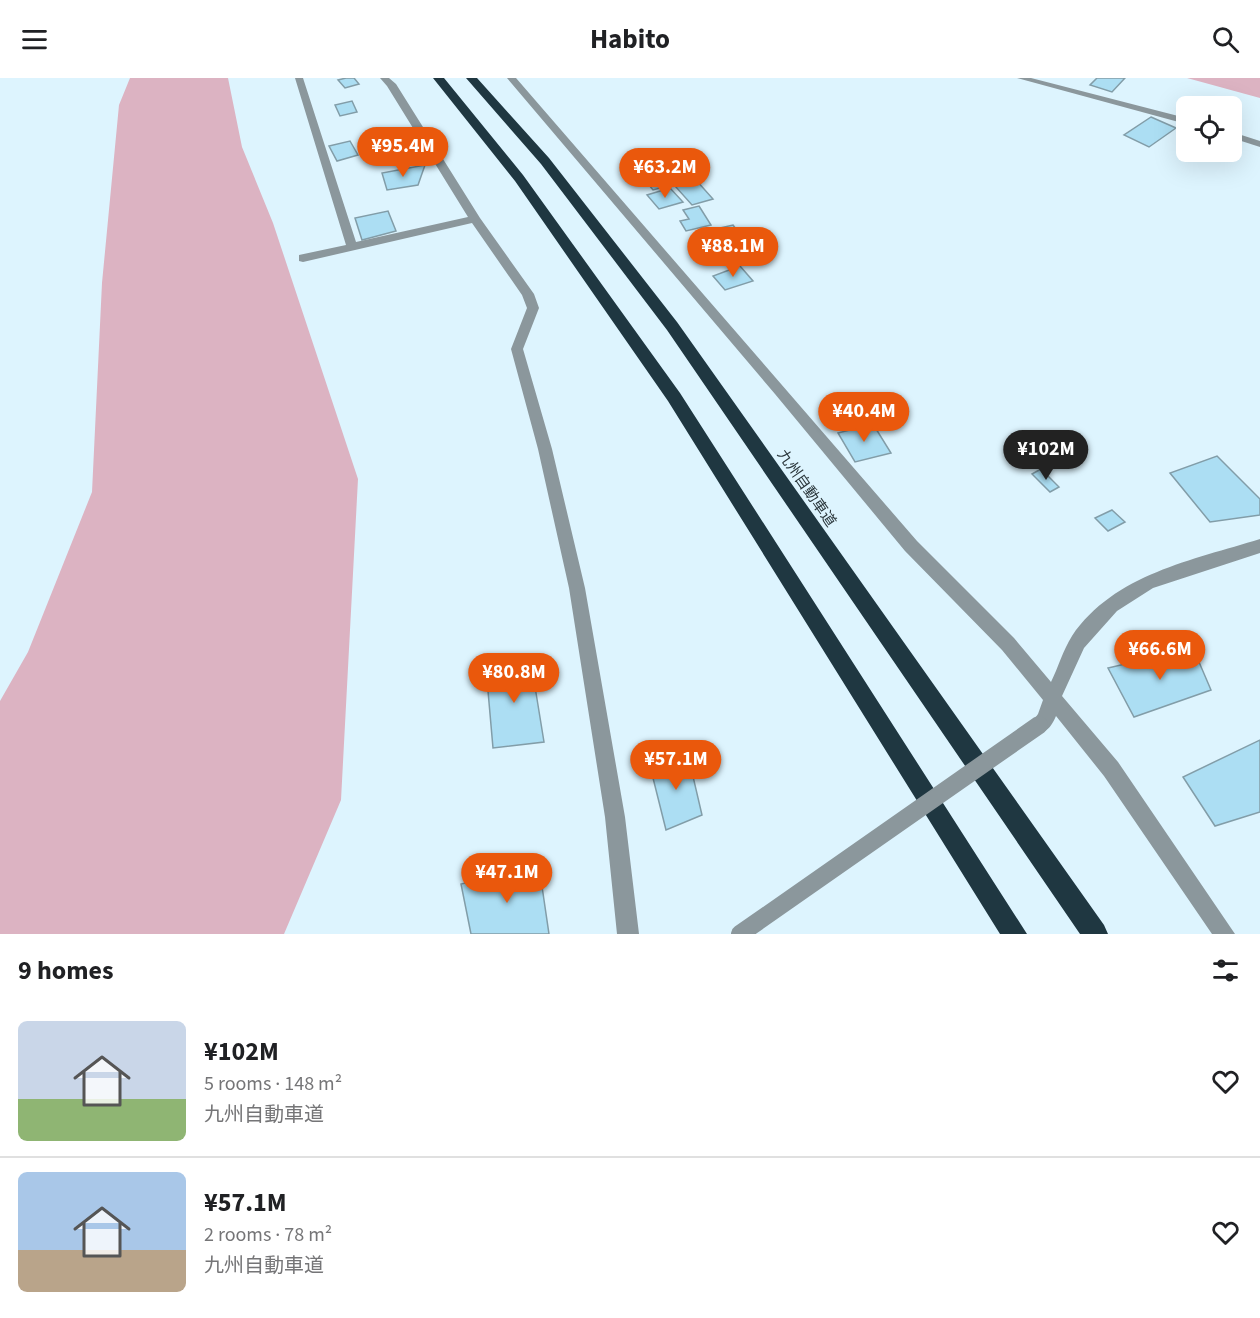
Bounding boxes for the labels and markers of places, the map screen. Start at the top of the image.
pin: ¥95.4M [354,127,452,178]
pin: ¥63.2M [616,148,714,199]
pin: ¥88.1M [684,227,782,278]
pin: ¥40.4M [815,392,913,443]
pin: ¥102M [1004,430,1088,481]
pin: ¥66.6M [1111,630,1209,681]
pin: ¥80.8M [465,653,563,704]
pin: ¥57.1M [627,740,725,791]
pin: ¥47.1M [458,853,556,904]

